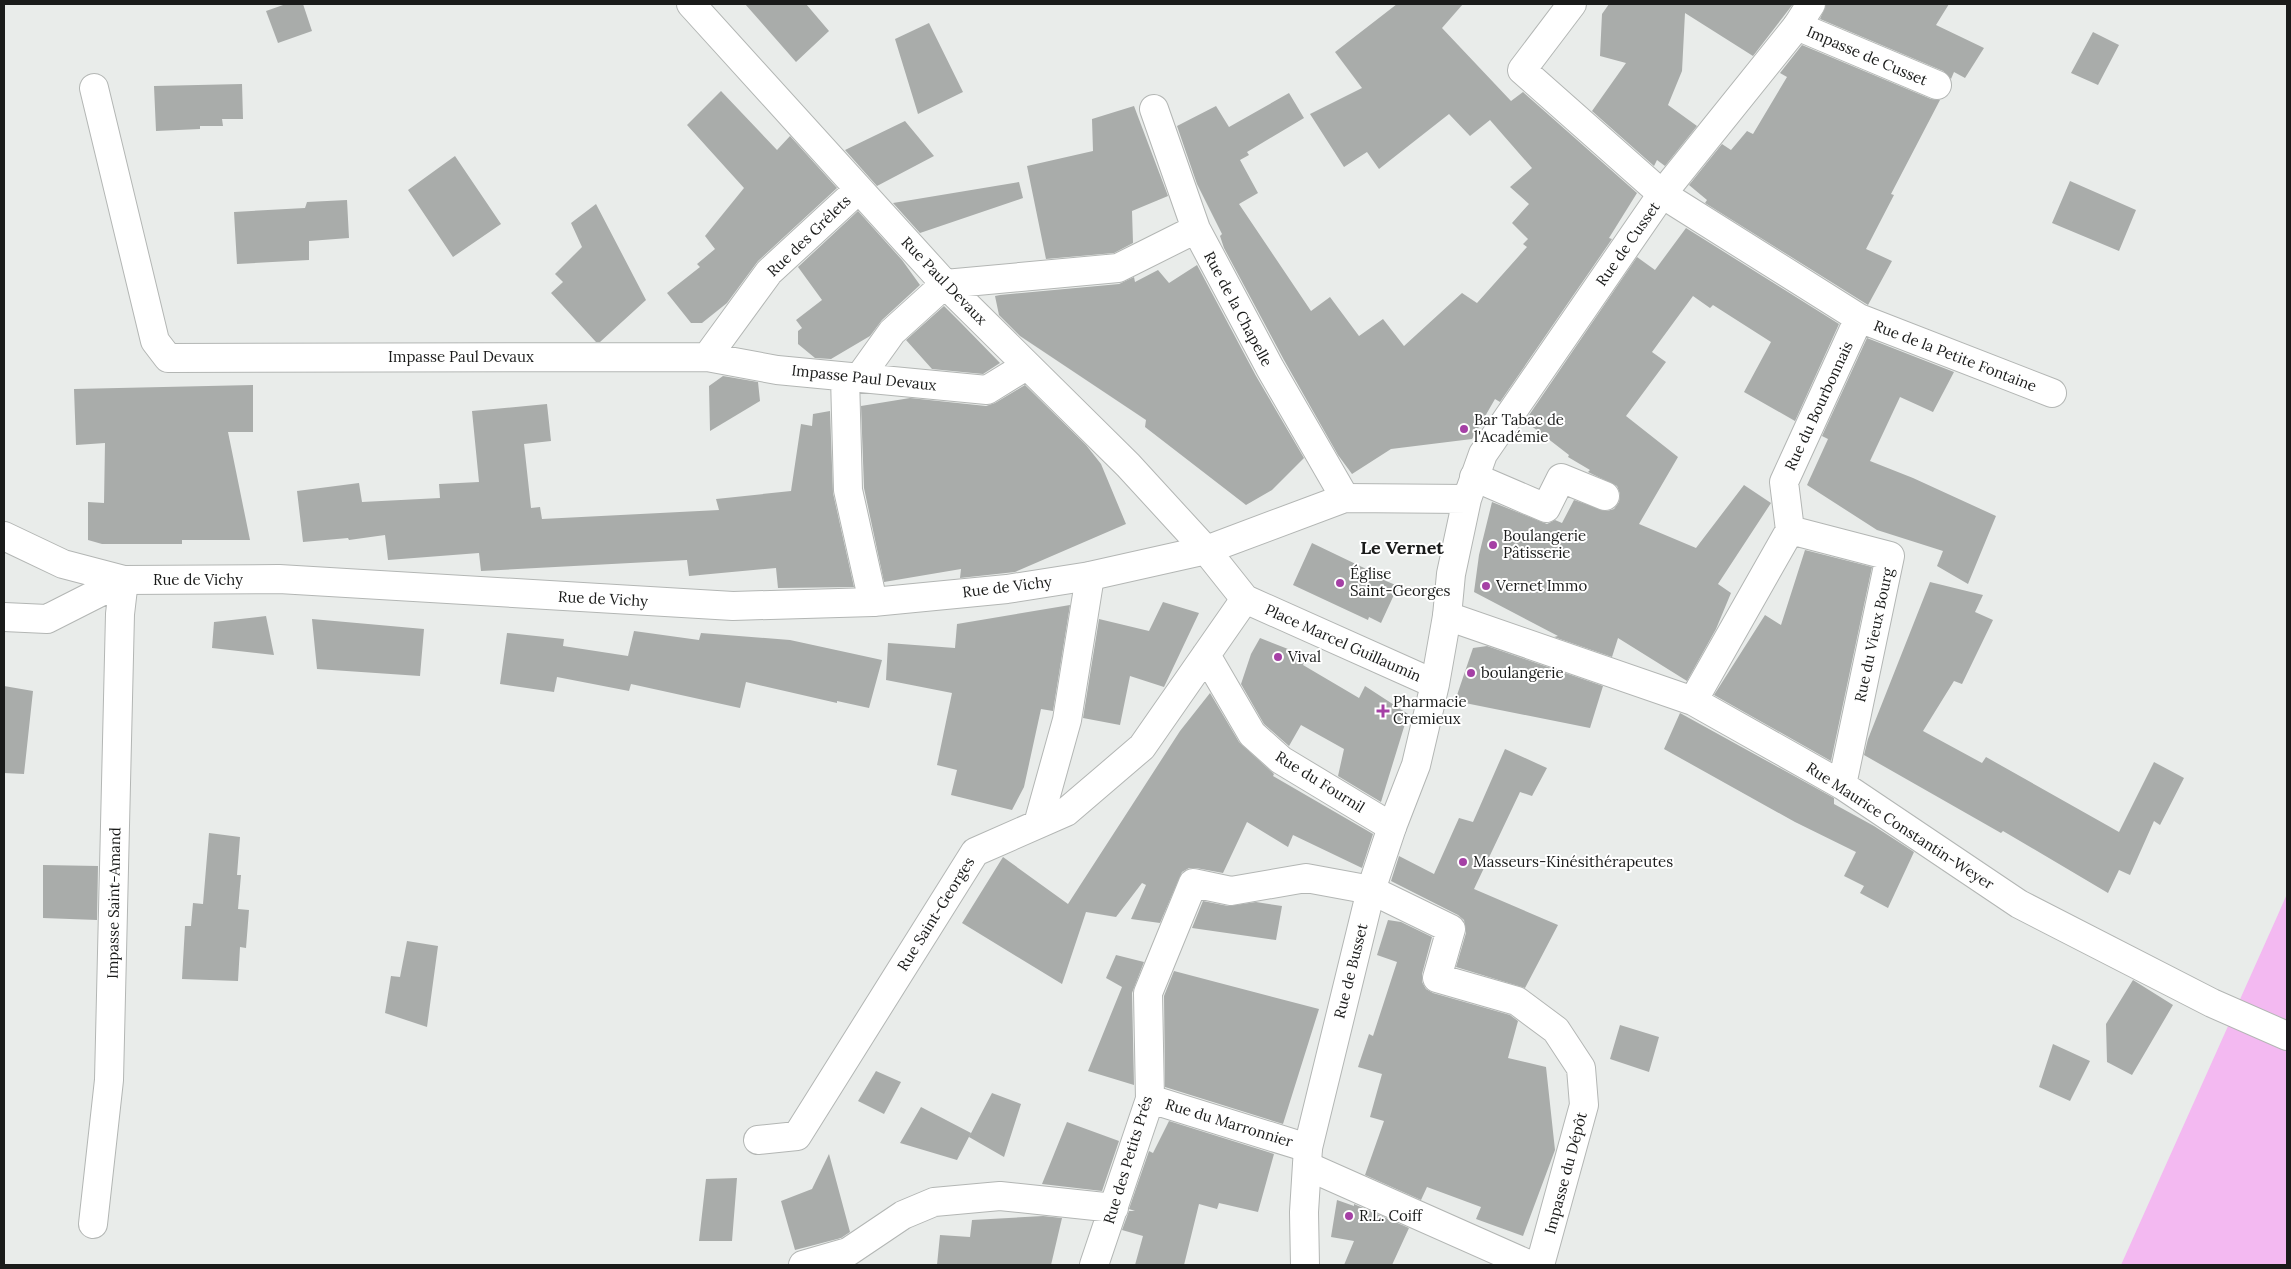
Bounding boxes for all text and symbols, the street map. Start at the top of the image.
street label: Impasse de Cusset [1804,22,1931,90]
street label: Rue des Grélets [763,191,855,280]
street label: Rue de Cusset [1592,198,1664,290]
street label: Rue Paul Devaux [897,233,991,329]
street label: Rue de la Chapelle [1200,248,1277,370]
street label: Rue de la Petite Fontaine [1871,316,2039,395]
street label: Rue du Bourbonnais [1780,338,1857,473]
street label: Impasse Paul Devaux [388,347,534,366]
street label: Impasse Paul Devaux [791,360,938,395]
place label: Bar Tabac de l'Académie [1474,410,1564,446]
marker: Bar Tabac de l'Académie [1458,423,1470,435]
place label: Boulangerie Pâtisserie [1503,526,1586,562]
district label: Le Vernet [1360,536,1444,559]
marker: Boulangerie Pâtisserie [1487,539,1499,551]
place label: Église Saint-Georges [1350,564,1451,600]
street label: Rue du Vieux Bourg [1850,565,1897,704]
street label: Rue de Vichy [153,570,243,589]
street label: Rue de Vichy [961,572,1053,601]
place label: Vernet Immo [1495,576,1587,595]
marker: Église Saint-Georges [1334,577,1346,589]
marker: Vernet Immo [1480,580,1492,592]
street label: Rue de Vichy [558,587,649,610]
street label: Place Marcel Guillaumin [1262,600,1424,686]
place label: Vival [1287,647,1321,666]
marker: Vival [1272,651,1284,663]
place label: boulangerie [1481,663,1564,682]
marker: boulangerie [1465,667,1477,679]
place label: Pharmacie Cremieux [1393,692,1467,728]
marker: Pharmacie Cremieux [1377,705,1389,717]
street label: Rue du Fournil [1272,747,1369,817]
street label: Rue Maurice Constantin-Weyer [1803,758,1998,894]
street label: Impasse Saint-Amand [103,827,124,979]
place label: Masseurs-Kinésithérapeutes [1473,852,1673,871]
street label: Rue Saint-Georges [893,853,978,974]
marker: Masseurs-Kinésithérapeutes [1457,856,1469,868]
street label: Rue de Busset [1330,921,1372,1020]
street label: Rue des Petits Prés [1099,1093,1156,1226]
street label: Rue du Marronnier [1163,1094,1296,1151]
street label: Impasse du Dépôt [1540,1110,1591,1236]
place label: R.L. Coiff [1359,1206,1423,1225]
marker: R.L. Coiff [1343,1210,1355,1222]

